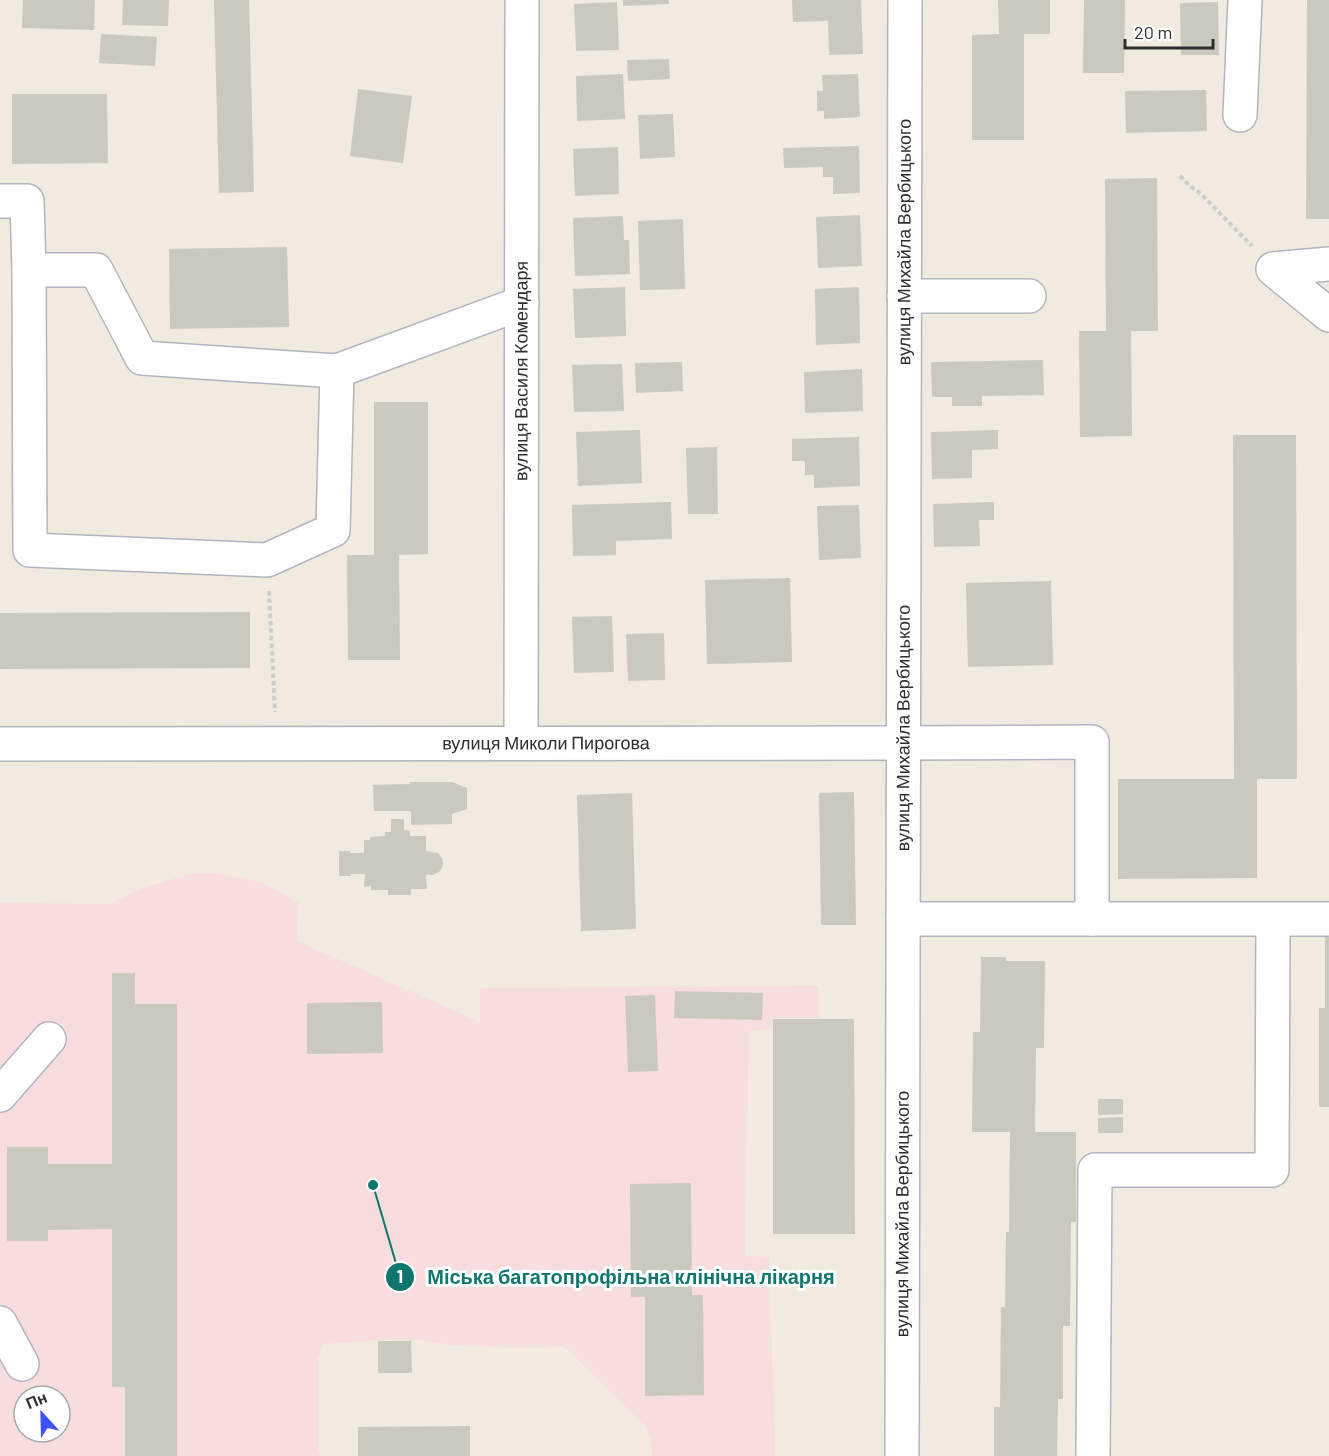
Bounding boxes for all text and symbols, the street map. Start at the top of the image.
scale bar [1125,12,1214,50]
text: 20 m [1134,21,1172,43]
street label: вулиця Михайла Вербицького [892,119,915,365]
street label: вулиця Василя Комендаря [509,261,532,481]
street label: вулиця Михайла Вербицького [891,605,914,851]
street label: вулиця Миколи Пирогова [442,731,651,754]
street label: вулиця Михайла Вербицького [890,1091,913,1337]
callout: Міська багатопрофільна клінічна лікарня [385,1258,847,1296]
text: Міська багатопрофільна клінічна лікарня [427,1264,835,1288]
text: 1 [397,1265,403,1287]
north arrow [12,1384,72,1444]
text: Пн [23,1387,50,1412]

